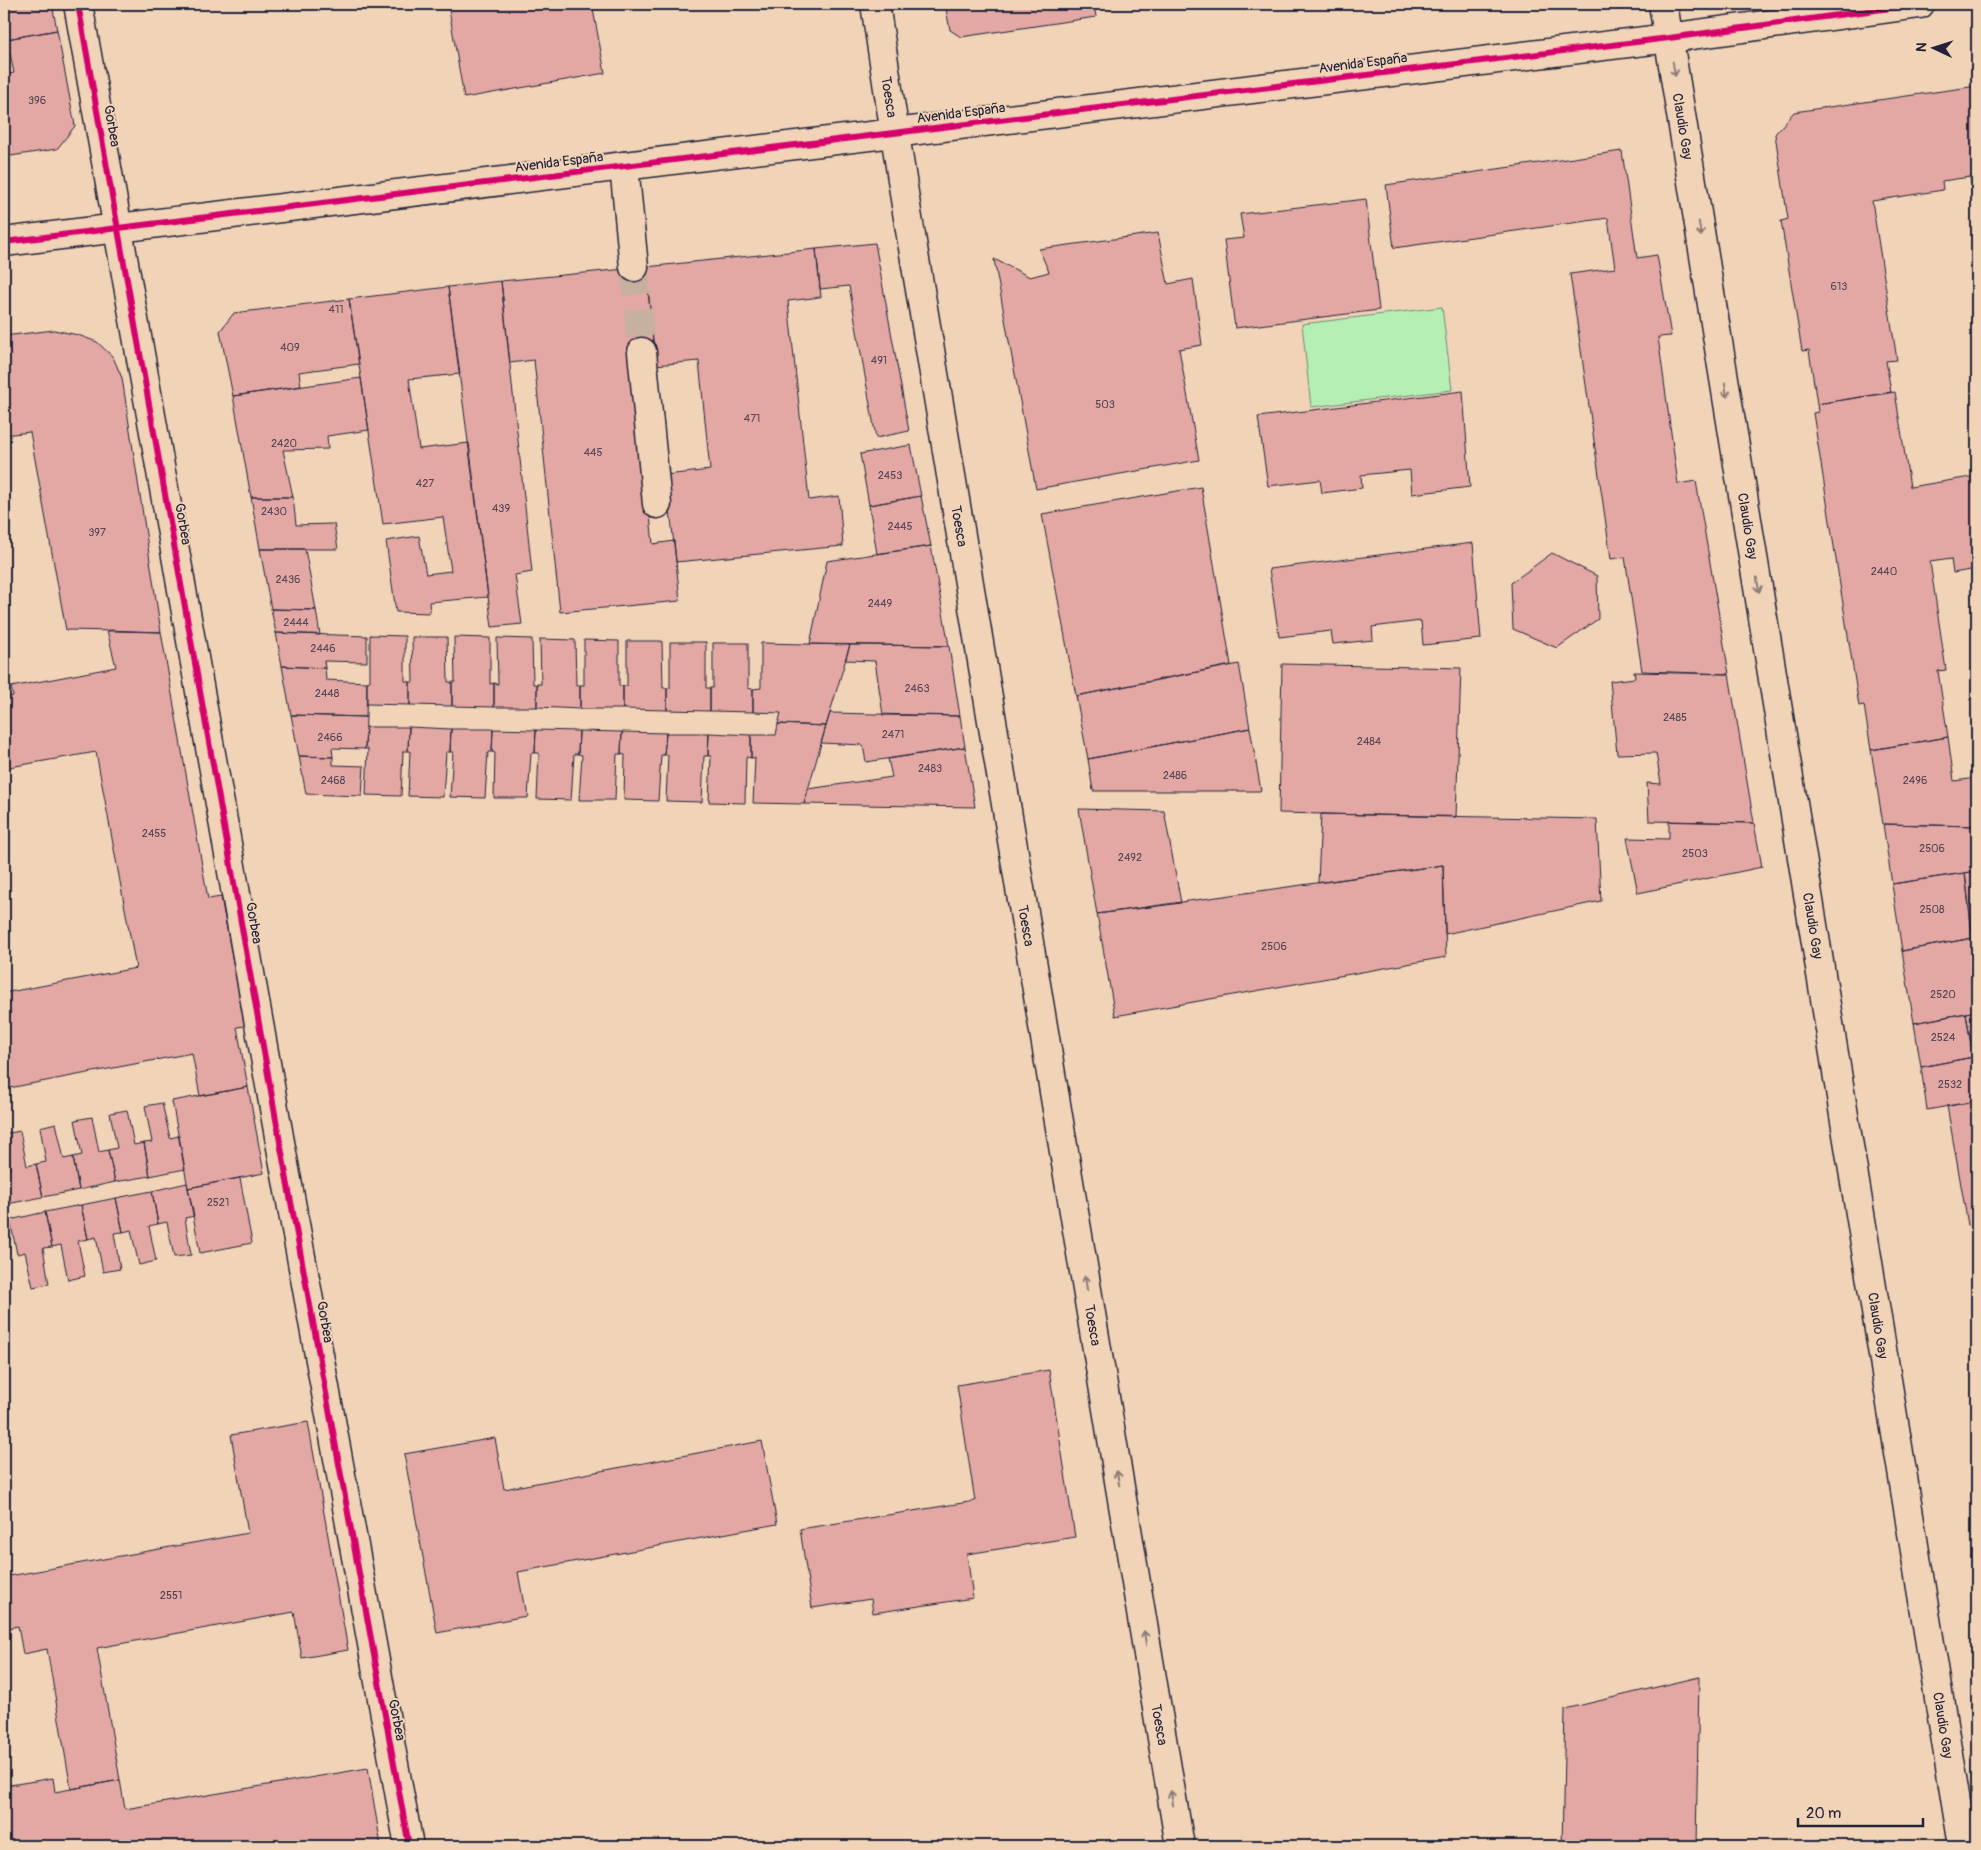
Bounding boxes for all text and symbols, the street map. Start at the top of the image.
north arrow [1908,22,1958,72]
text: N [1913,42,1930,52]
street label: Avenida España [1318,49,1408,77]
one-way arrow [1669,61,1679,77]
street label: Toesca [878,75,901,119]
street label: Claudio Gay [1669,92,1697,161]
house number: 396 [28,94,46,107]
street label: Avenida España [916,99,1006,127]
street label: Gorbea [100,104,124,148]
street label: Avenida España [514,148,604,176]
one-way arrow [1696,221,1706,237]
house number: 613 [1831,280,1847,293]
house number: 411 [329,303,343,316]
house number: 409 [280,341,300,354]
house number: 491 [871,354,887,367]
one-way arrow [1722,381,1732,397]
house number: 503 [1095,398,1115,411]
house number: 471 [744,412,760,425]
house number: 2420 [271,437,297,450]
house number: 445 [584,446,602,459]
house number: 2453 [878,469,902,482]
house number: 427 [416,477,434,490]
street label: Claudio Gay [1734,492,1762,561]
street label: Gorbea [171,502,195,546]
house number: 439 [492,502,510,515]
street label: Toesca [948,504,971,548]
house number: 2430 [261,505,287,518]
house number: 2445 [888,520,912,533]
house number: 397 [88,526,106,539]
house number: 2440 [1871,565,1897,578]
house number: 2436 [275,573,301,586]
one-way arrow [1753,576,1763,592]
house number: 2449 [868,597,893,610]
house number: 2444 [283,616,309,629]
house number: 2446 [310,642,336,655]
house number: 2463 [904,682,930,695]
house number: 2448 [315,687,340,700]
house number: 2485 [1663,711,1687,724]
house number: 2471 [882,728,904,741]
house number: 2466 [317,731,343,744]
house number: 2484 [1357,735,1382,748]
house number: 2483 [918,762,942,775]
house number: 2486 [1163,769,1187,782]
house number: 2468 [321,774,346,787]
house number: 2496 [1903,774,1927,787]
house number: 2455 [142,827,166,840]
house number: 2506 [1919,842,1945,855]
house number: 2503 [1682,847,1708,860]
house number: 2492 [1118,851,1142,864]
street label: Claudio Gay [1799,891,1827,960]
street label: Gorbea [242,901,266,945]
house number: 2508 [1919,903,1945,916]
street label: Toesca [1014,904,1038,948]
house number: 2506 [1261,940,1287,953]
house number: 2520 [1930,988,1956,1001]
house number: 2524 [1931,1031,1956,1044]
house number: 2532 [1938,1078,1962,1091]
house number: 2521 [207,1196,229,1209]
one-way arrow [1080,1275,1090,1291]
street label: Claudio Gay [1864,1291,1892,1360]
street label: Gorbea [313,1300,337,1344]
street label: Toesca [1081,1303,1105,1347]
one-way arrow [1113,1470,1123,1486]
house number: 2551 [160,1589,182,1602]
one-way arrow [1139,1630,1149,1646]
street label: Claudio Gay [1930,1691,1957,1760]
street label: Gorbea [385,1698,409,1742]
street label: Toesca [1148,1703,1172,1746]
one-way arrow [1166,1791,1176,1807]
scale bar [1798,1795,1924,1827]
text: 20 m [1806,1804,1841,1823]

